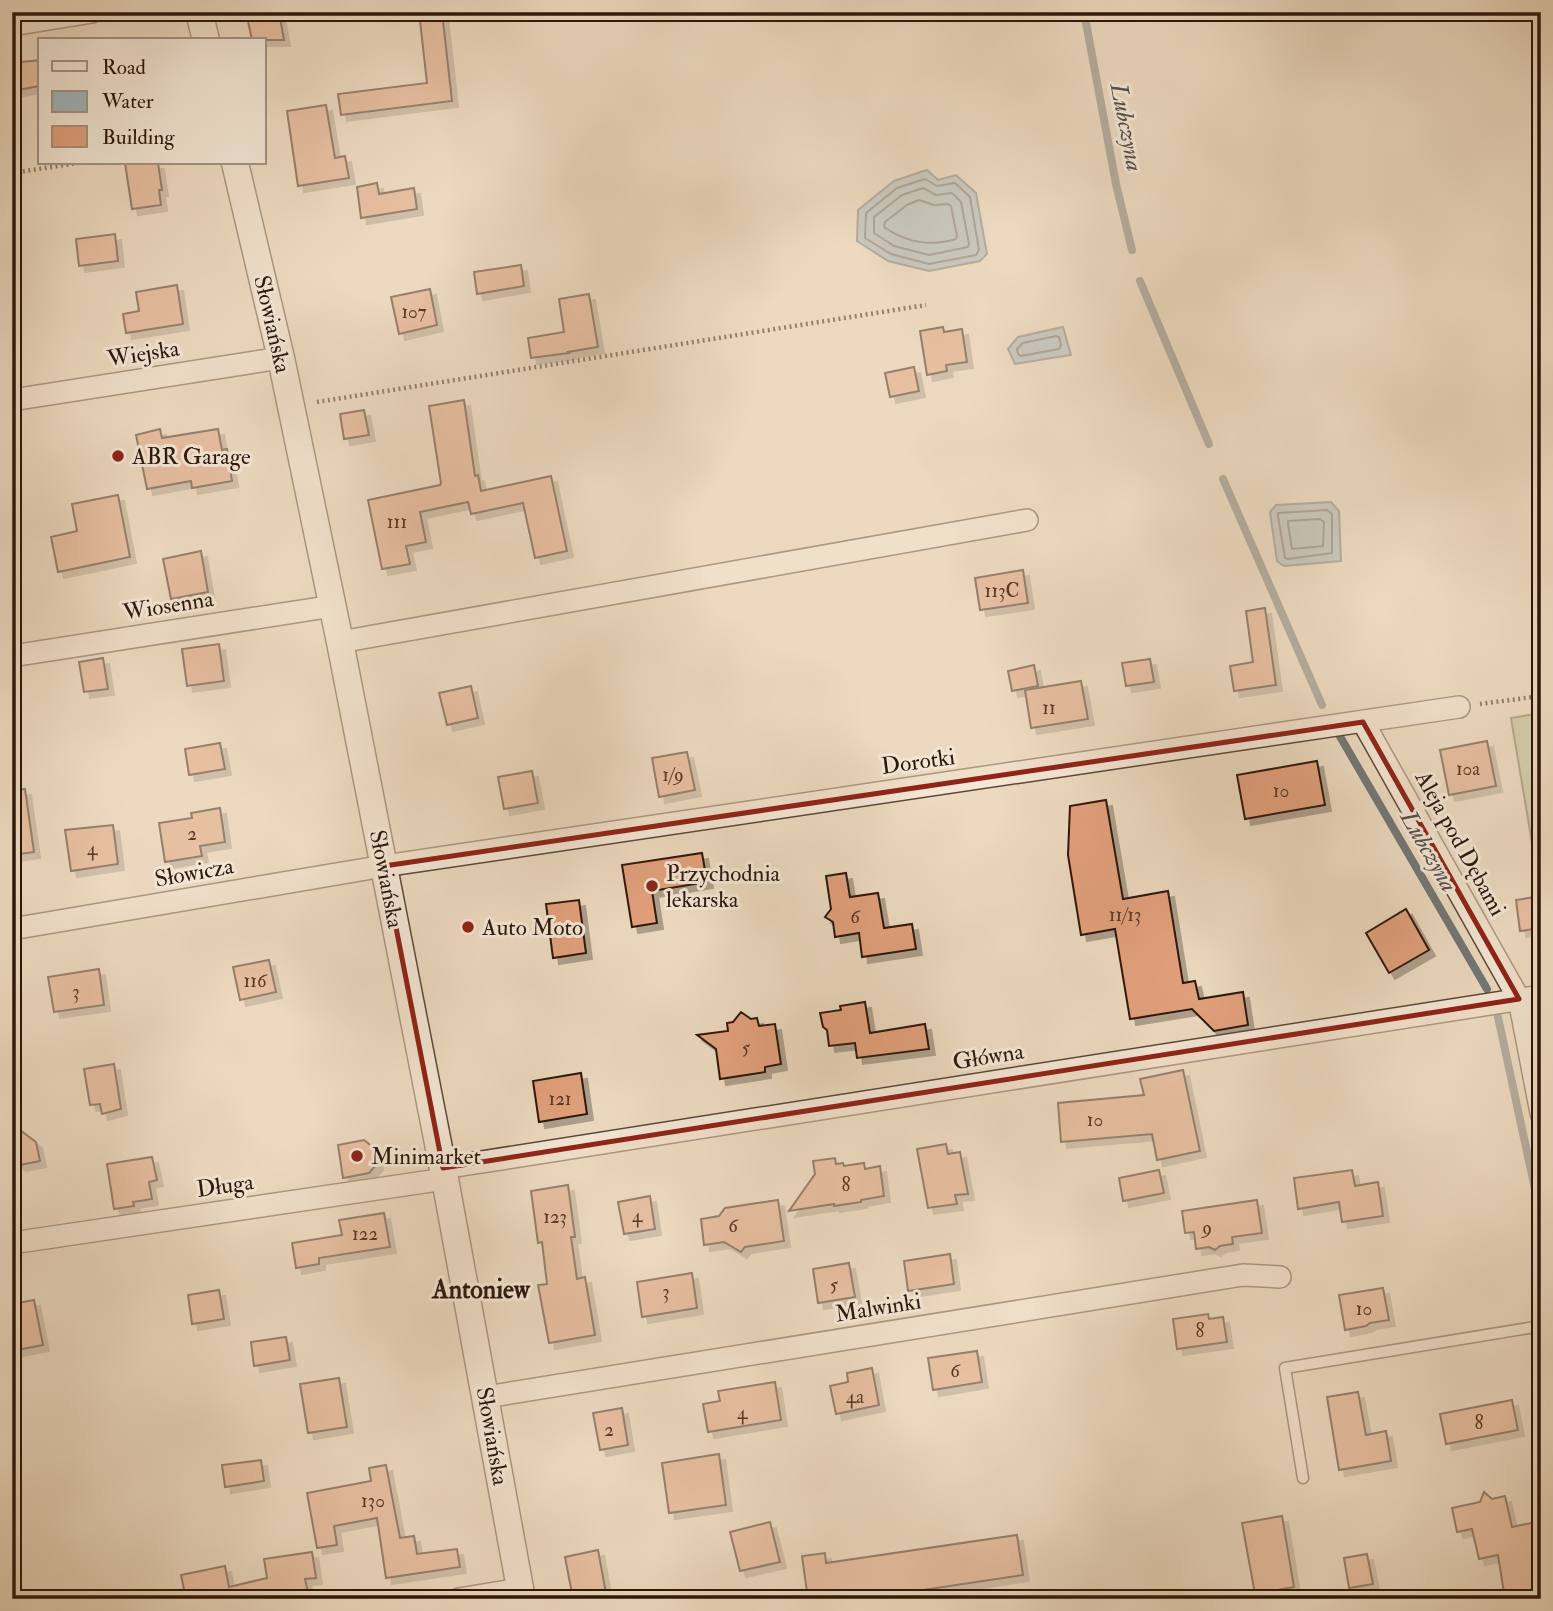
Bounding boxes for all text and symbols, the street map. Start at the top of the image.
legend [38,38,266,164]
text: Road [102,54,147,81]
water label: Lubczyna [1103,79,1150,174]
text: Water [101,88,154,115]
text: Building [102,124,175,151]
street label: Słowiańska [247,272,298,376]
house number: 107 [401,300,427,324]
street label: Wiejska [104,333,182,374]
place label: ABR Garage [131,442,251,471]
marker: ABR Garage [110,448,126,464]
house number: 111 [387,510,407,534]
house number: 113C [985,579,1019,603]
street label: Wiosenna [120,584,216,627]
house number: 11 [1042,696,1056,720]
street label: Dorotki [879,742,957,781]
house number: 10a [1456,757,1480,781]
house number: 1/9 [662,763,684,787]
street label: Aleja pod Dębami [1407,765,1512,921]
house number: 10 [1273,779,1289,803]
water label: Lubczyna [1392,804,1464,898]
house number: 2 [187,822,197,846]
street label: Słowiańska [363,828,410,931]
house number: 4 [87,837,98,861]
street label: Słowicza [152,851,236,894]
place label: Przychodnia lekarska [666,859,781,914]
marker: Przychodnia lekarska [644,878,660,894]
house number: 11/13 [1109,903,1141,927]
house number: 6 [850,905,861,929]
place label: Auto Moto [481,913,583,942]
marker: Auto Moto [460,919,476,935]
house number: 116 [243,969,268,993]
house number: 3 [72,980,80,1004]
house number: 5 [742,1036,751,1060]
street label: Główna [950,1036,1026,1076]
house number: 121 [548,1087,572,1111]
house number: 10 [1087,1108,1103,1132]
place label: Minimarket [371,1142,481,1171]
marker: Minimarket [349,1148,365,1164]
street label: Długa [195,1167,256,1204]
house number: 8 [842,1173,851,1197]
house number: 4 [632,1204,643,1228]
house number: 123 [543,1205,567,1229]
house number: 6 [728,1214,739,1238]
house number: 9 [1200,1216,1212,1240]
house number: 122 [352,1222,378,1246]
house number: 5 [830,1273,839,1297]
district label: Antoniew [431,1274,531,1306]
house number: 3 [662,1280,670,1304]
street label: Malwinki [833,1286,923,1329]
house number: 10 [1356,1297,1372,1321]
house number: 8 [1196,1319,1205,1343]
house number: 6 [950,1359,961,1383]
street label: Słowiańska [470,1385,516,1488]
house number: 4a [846,1385,864,1409]
house number: 4 [737,1401,748,1425]
house number: 8 [1475,1411,1484,1435]
house number: 2 [604,1418,614,1442]
house number: 130 [361,1489,385,1513]

